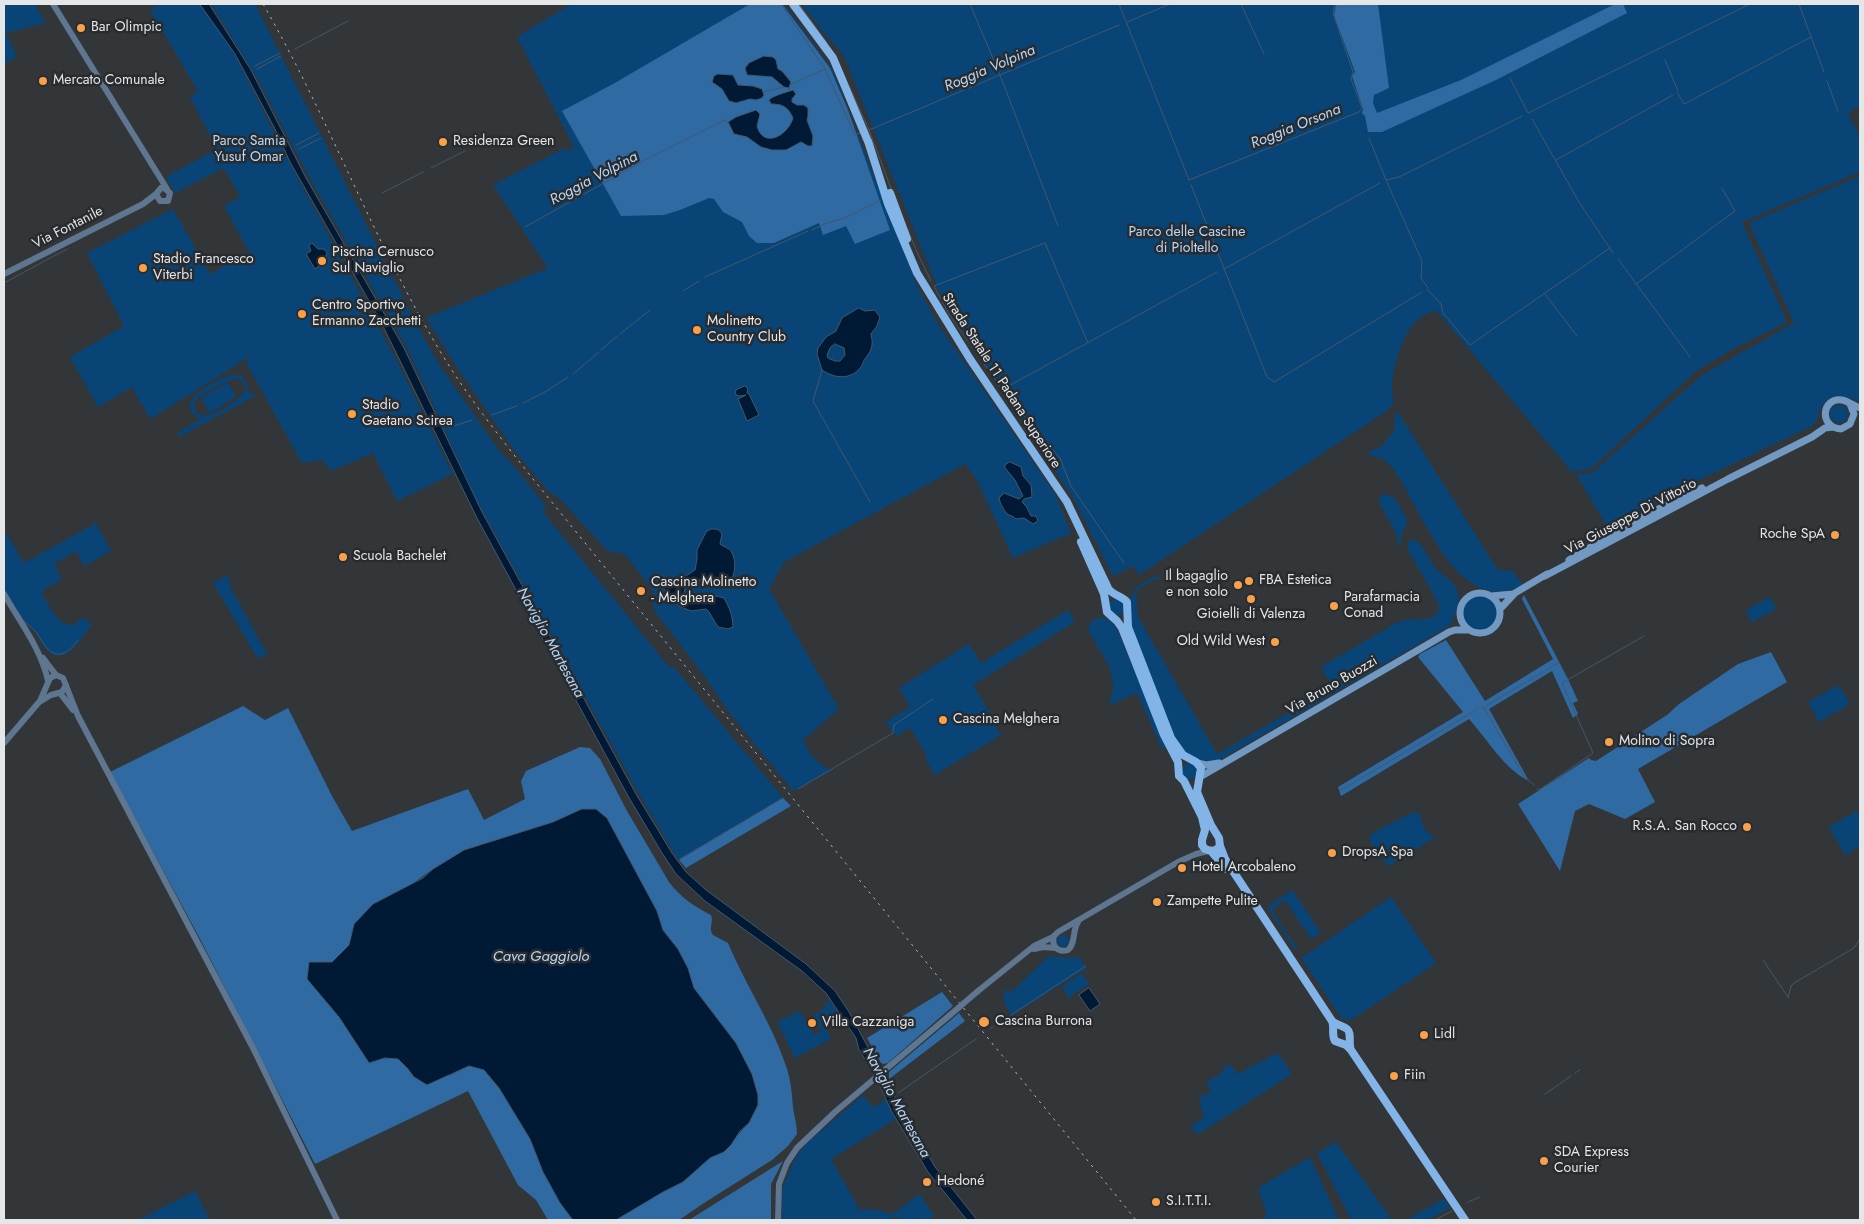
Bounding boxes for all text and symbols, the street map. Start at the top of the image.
place label: Bar Olimpic [91,20,162,36]
marker: Bar Olimpic [75,22,87,34]
water label: Roggia Volpina [942,42,1038,96]
place label: Mercato Comunale [53,73,165,89]
marker: Mercato Comunale [37,75,49,87]
water label: Roggia Orsona [1248,101,1344,153]
park label: Parco Samia Yusuf Omar [213,134,285,166]
place label: Residenza Green [453,134,554,150]
marker: Residenza Green [437,136,449,148]
water label: Roggia Volpina [547,148,641,210]
street label: Via Fontanile [30,203,106,253]
park label: Parco delle Cascine di Pioltello [1128,225,1246,258]
place label: Piscina Cernusco Sul Naviglio [332,245,434,278]
place label: Stadio Francesco Viterbi [153,252,254,284]
marker: Piscina Cernusco Sul Naviglio [316,255,328,267]
marker: Stadio Francesco Viterbi [137,262,149,274]
street label: Strada Statale 11 Padana Superiore [938,290,1064,472]
place label: Centro Sportivo Ermanno Zacchetti [312,298,421,331]
marker: Centro Sportivo Ermanno Zacchetti [296,308,308,320]
place label: Molinetto Country Club [707,314,786,347]
marker: Molinetto Country Club [691,324,703,336]
place label: Stadio Gaetano Scirea [362,398,453,431]
marker: Stadio Gaetano Scirea [346,408,358,420]
street label: Via Giuseppe Di Vittorio [1562,475,1700,559]
place label: Roche SpA [1760,527,1825,543]
marker: Roche SpA [1829,529,1841,541]
place label: Scuola Bachelet [353,549,446,565]
marker: Scuola Bachelet [337,551,349,563]
place label: Il bagaglio e non solo [1165,569,1228,602]
place label: FBA Estetica [1259,573,1331,589]
place label: Cascina Molinetto - Melghera [651,575,756,608]
marker: FBA Estetica [1243,575,1255,587]
marker: Il bagaglio e non solo [1232,579,1244,591]
water label: Naviglio Martesana [512,585,588,701]
marker: Cascina Molinetto - Melghera [635,585,647,597]
place label: Parafarmacia Conad [1344,590,1420,622]
marker: Gioielli di Valenza [1245,593,1257,605]
marker: Parafarmacia Conad [1328,600,1340,612]
place label: Gioielli di Valenza [1197,607,1305,623]
place label: Old Wild West [1177,634,1265,650]
marker: Old Wild West [1269,636,1281,648]
street label: Via Bruno Buozzi [1283,653,1381,719]
place label: Cascina Melghera [953,712,1059,728]
marker: Cascina Melghera [937,714,949,726]
place label: Molino di Sopra [1619,734,1715,750]
marker: Molino di Sopra [1603,736,1615,748]
place label: R.S.A. San Rocco [1633,819,1737,835]
marker: R.S.A. San Rocco [1741,821,1753,833]
place label: DropsA Spa [1342,845,1413,861]
marker: DropsA Spa [1326,847,1338,859]
place label: Hotel Arcobaleno [1192,860,1296,876]
marker: Hotel Arcobaleno [1176,862,1188,874]
place label: Zampette Pulite [1167,894,1258,910]
marker: Zampette Pulite [1151,896,1163,908]
water label: Cava Gaggiolo [493,948,589,966]
place label: Cascina Burrona [995,1014,1092,1030]
place label: Villa Cazzaniga [822,1015,914,1031]
marker: Cascina Burrona [977,1015,991,1029]
marker: Villa Cazzaniga [806,1017,818,1029]
place label: Lidl [1434,1027,1455,1043]
marker: Lidl [1418,1029,1430,1041]
water label: Naviglio Martesana [858,1045,934,1161]
place label: Fiin [1404,1068,1426,1084]
marker: Fiin [1388,1070,1400,1082]
place label: SDA Express Courier [1554,1145,1629,1178]
marker: SDA Express Courier [1538,1155,1550,1167]
place label: Hedoné [937,1174,984,1190]
marker: Hedoné [921,1176,933,1188]
place label: S.I.T.T.I. [1166,1194,1212,1210]
marker: S.I.T.T.I. [1150,1196,1162,1208]

